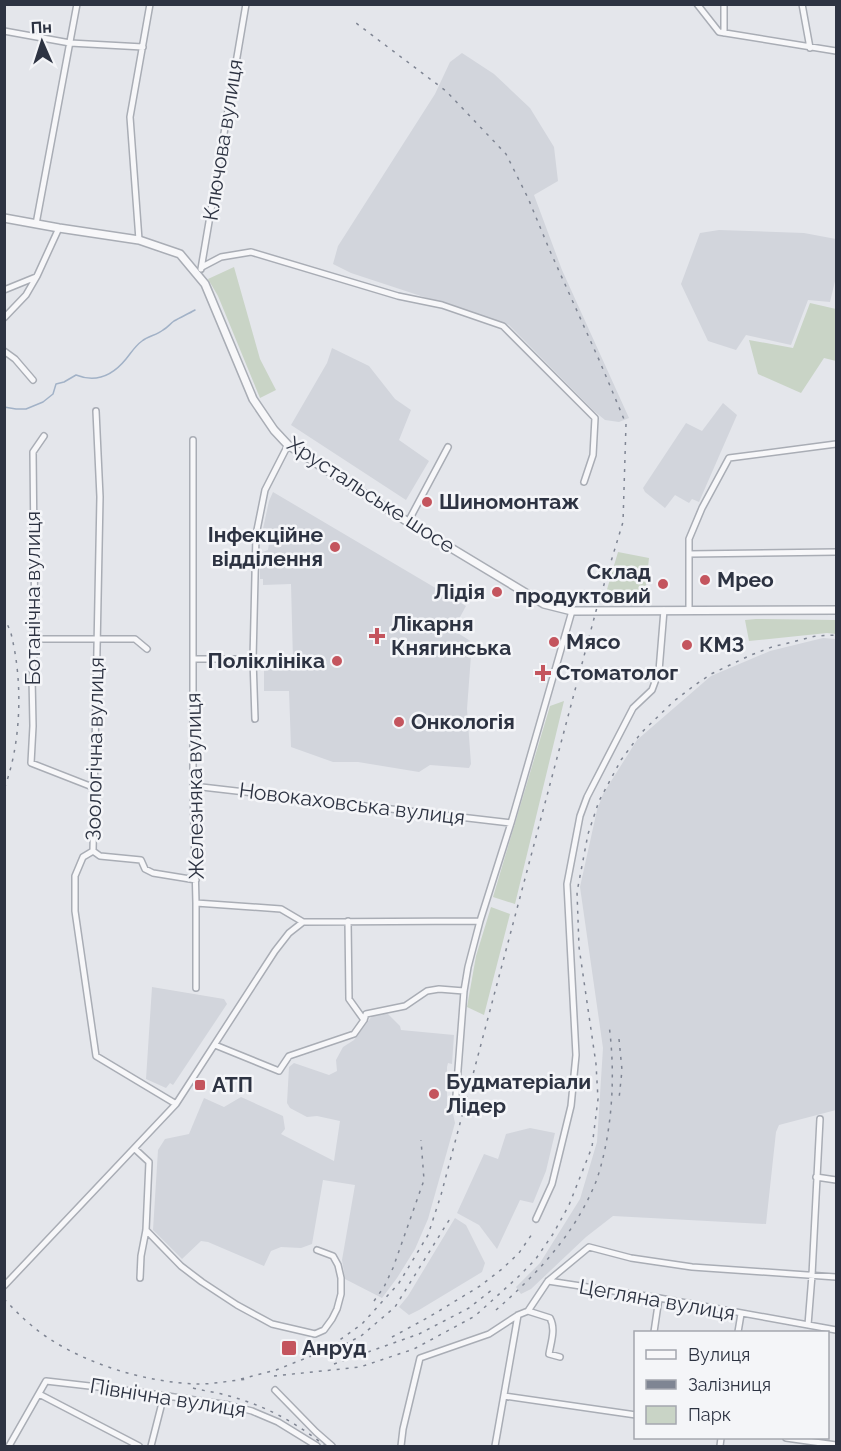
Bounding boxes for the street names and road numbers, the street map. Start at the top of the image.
street label: Ключова вулиця [197,57,248,222]
street label: Хрустальське шосе [283,431,460,558]
street label: Ботанічна вулиця [20,511,45,685]
street label: Зоологічна вулиця [80,657,109,841]
street label: Железняка вулиця [180,692,209,880]
street label: Новокаховська вулиця [238,777,467,830]
street label: Цегляна вулиця [577,1273,737,1326]
street label: Північна вулиця [88,1373,248,1422]

